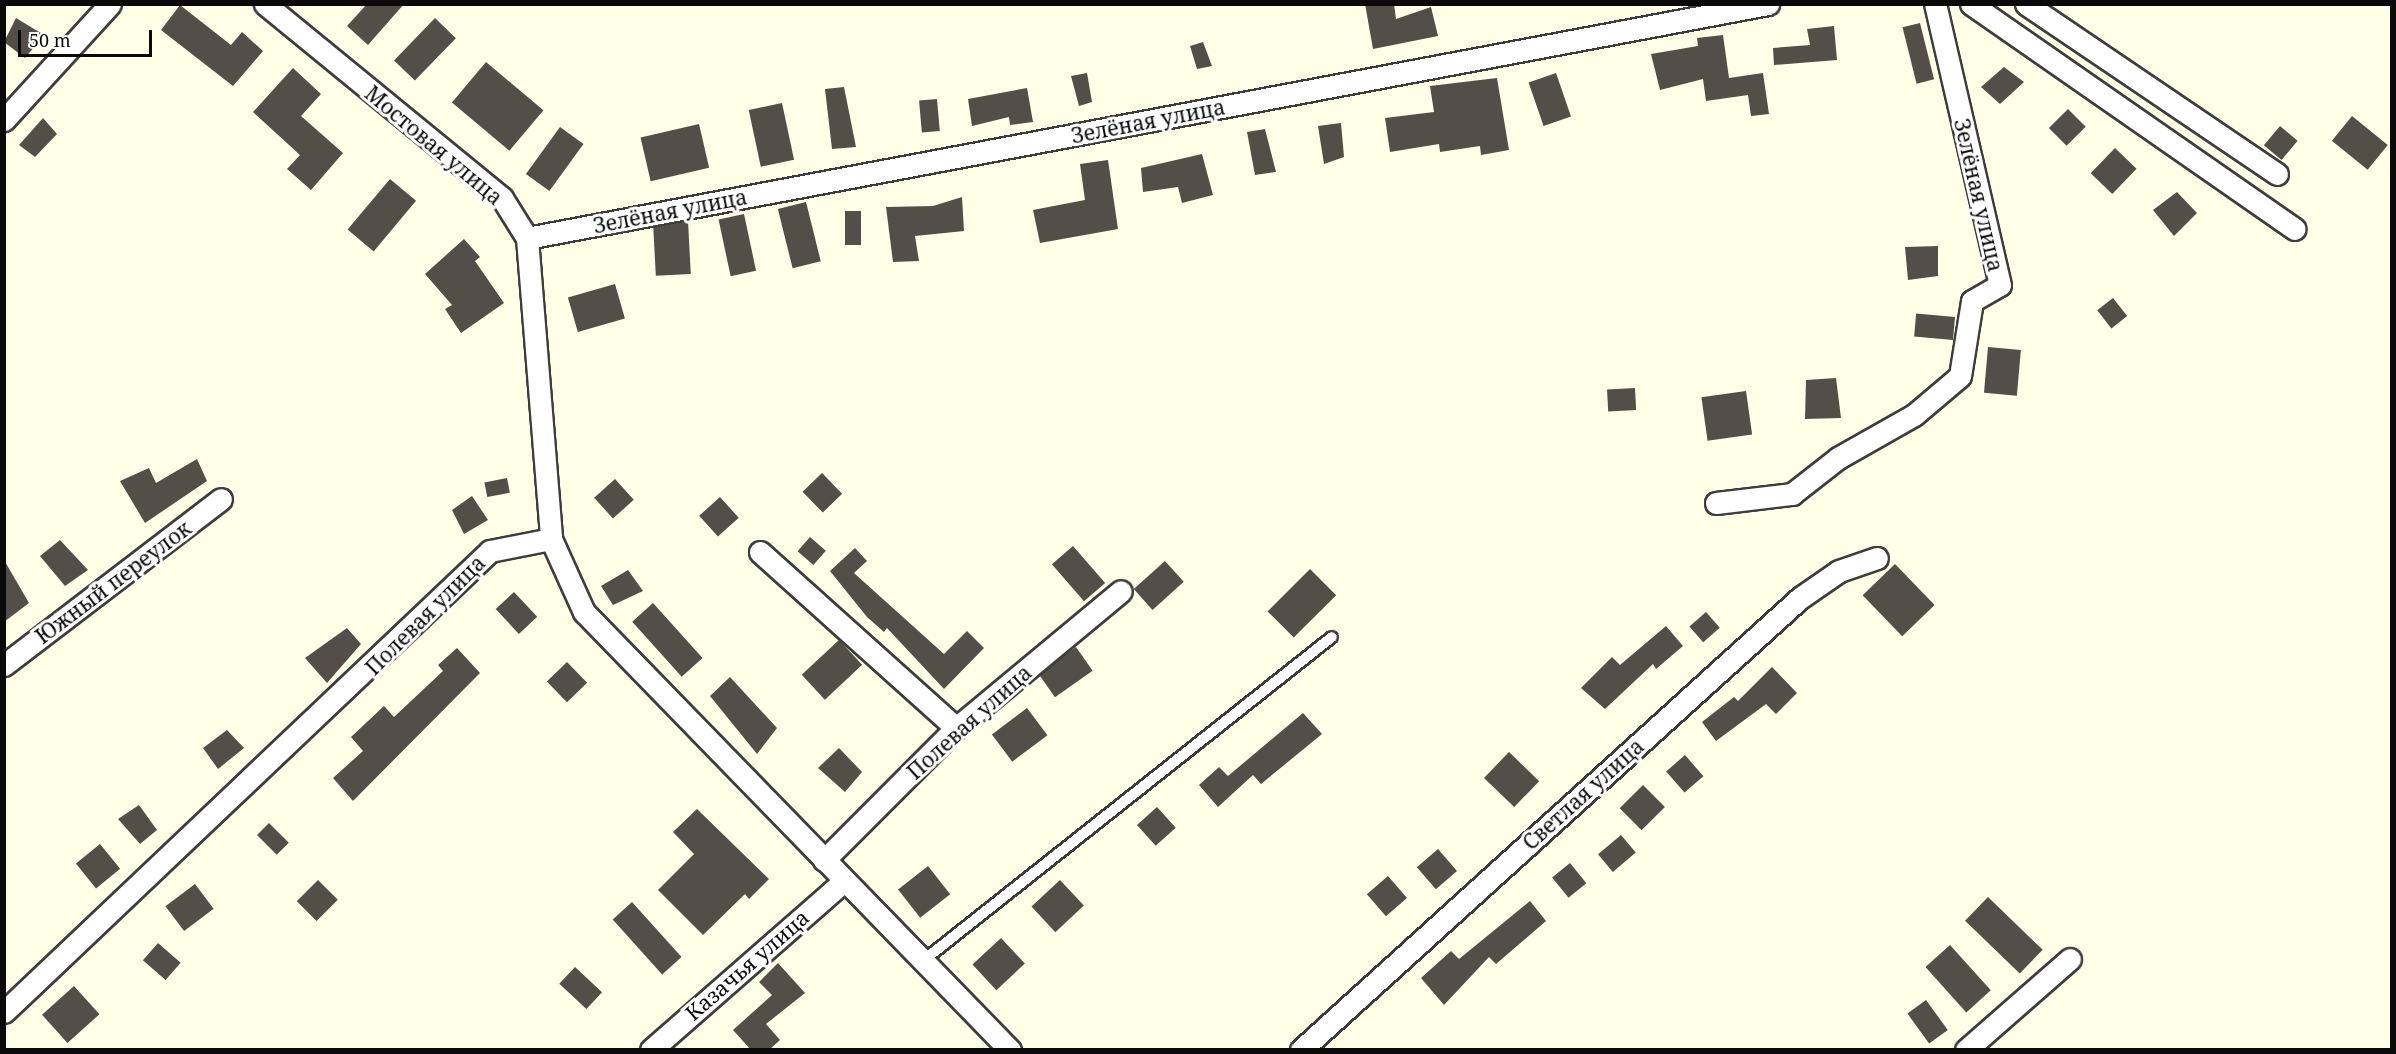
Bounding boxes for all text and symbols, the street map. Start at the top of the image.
scale bar [21,18,154,56]
text: 50 m [29,28,71,52]
street label: Мостовая улица [360,80,508,210]
street label: Зелёная улица [1069,94,1227,148]
street label: Зелёная улица [1949,116,2009,274]
street label: Зелёная улица [591,184,749,238]
street label: Южный переулок [30,515,196,649]
street label: Полевая улица [360,550,490,680]
street label: Полевая улица [902,660,1036,784]
street label: Светлая улица [1517,733,1649,855]
street label: Казачья улица [680,904,814,1026]

